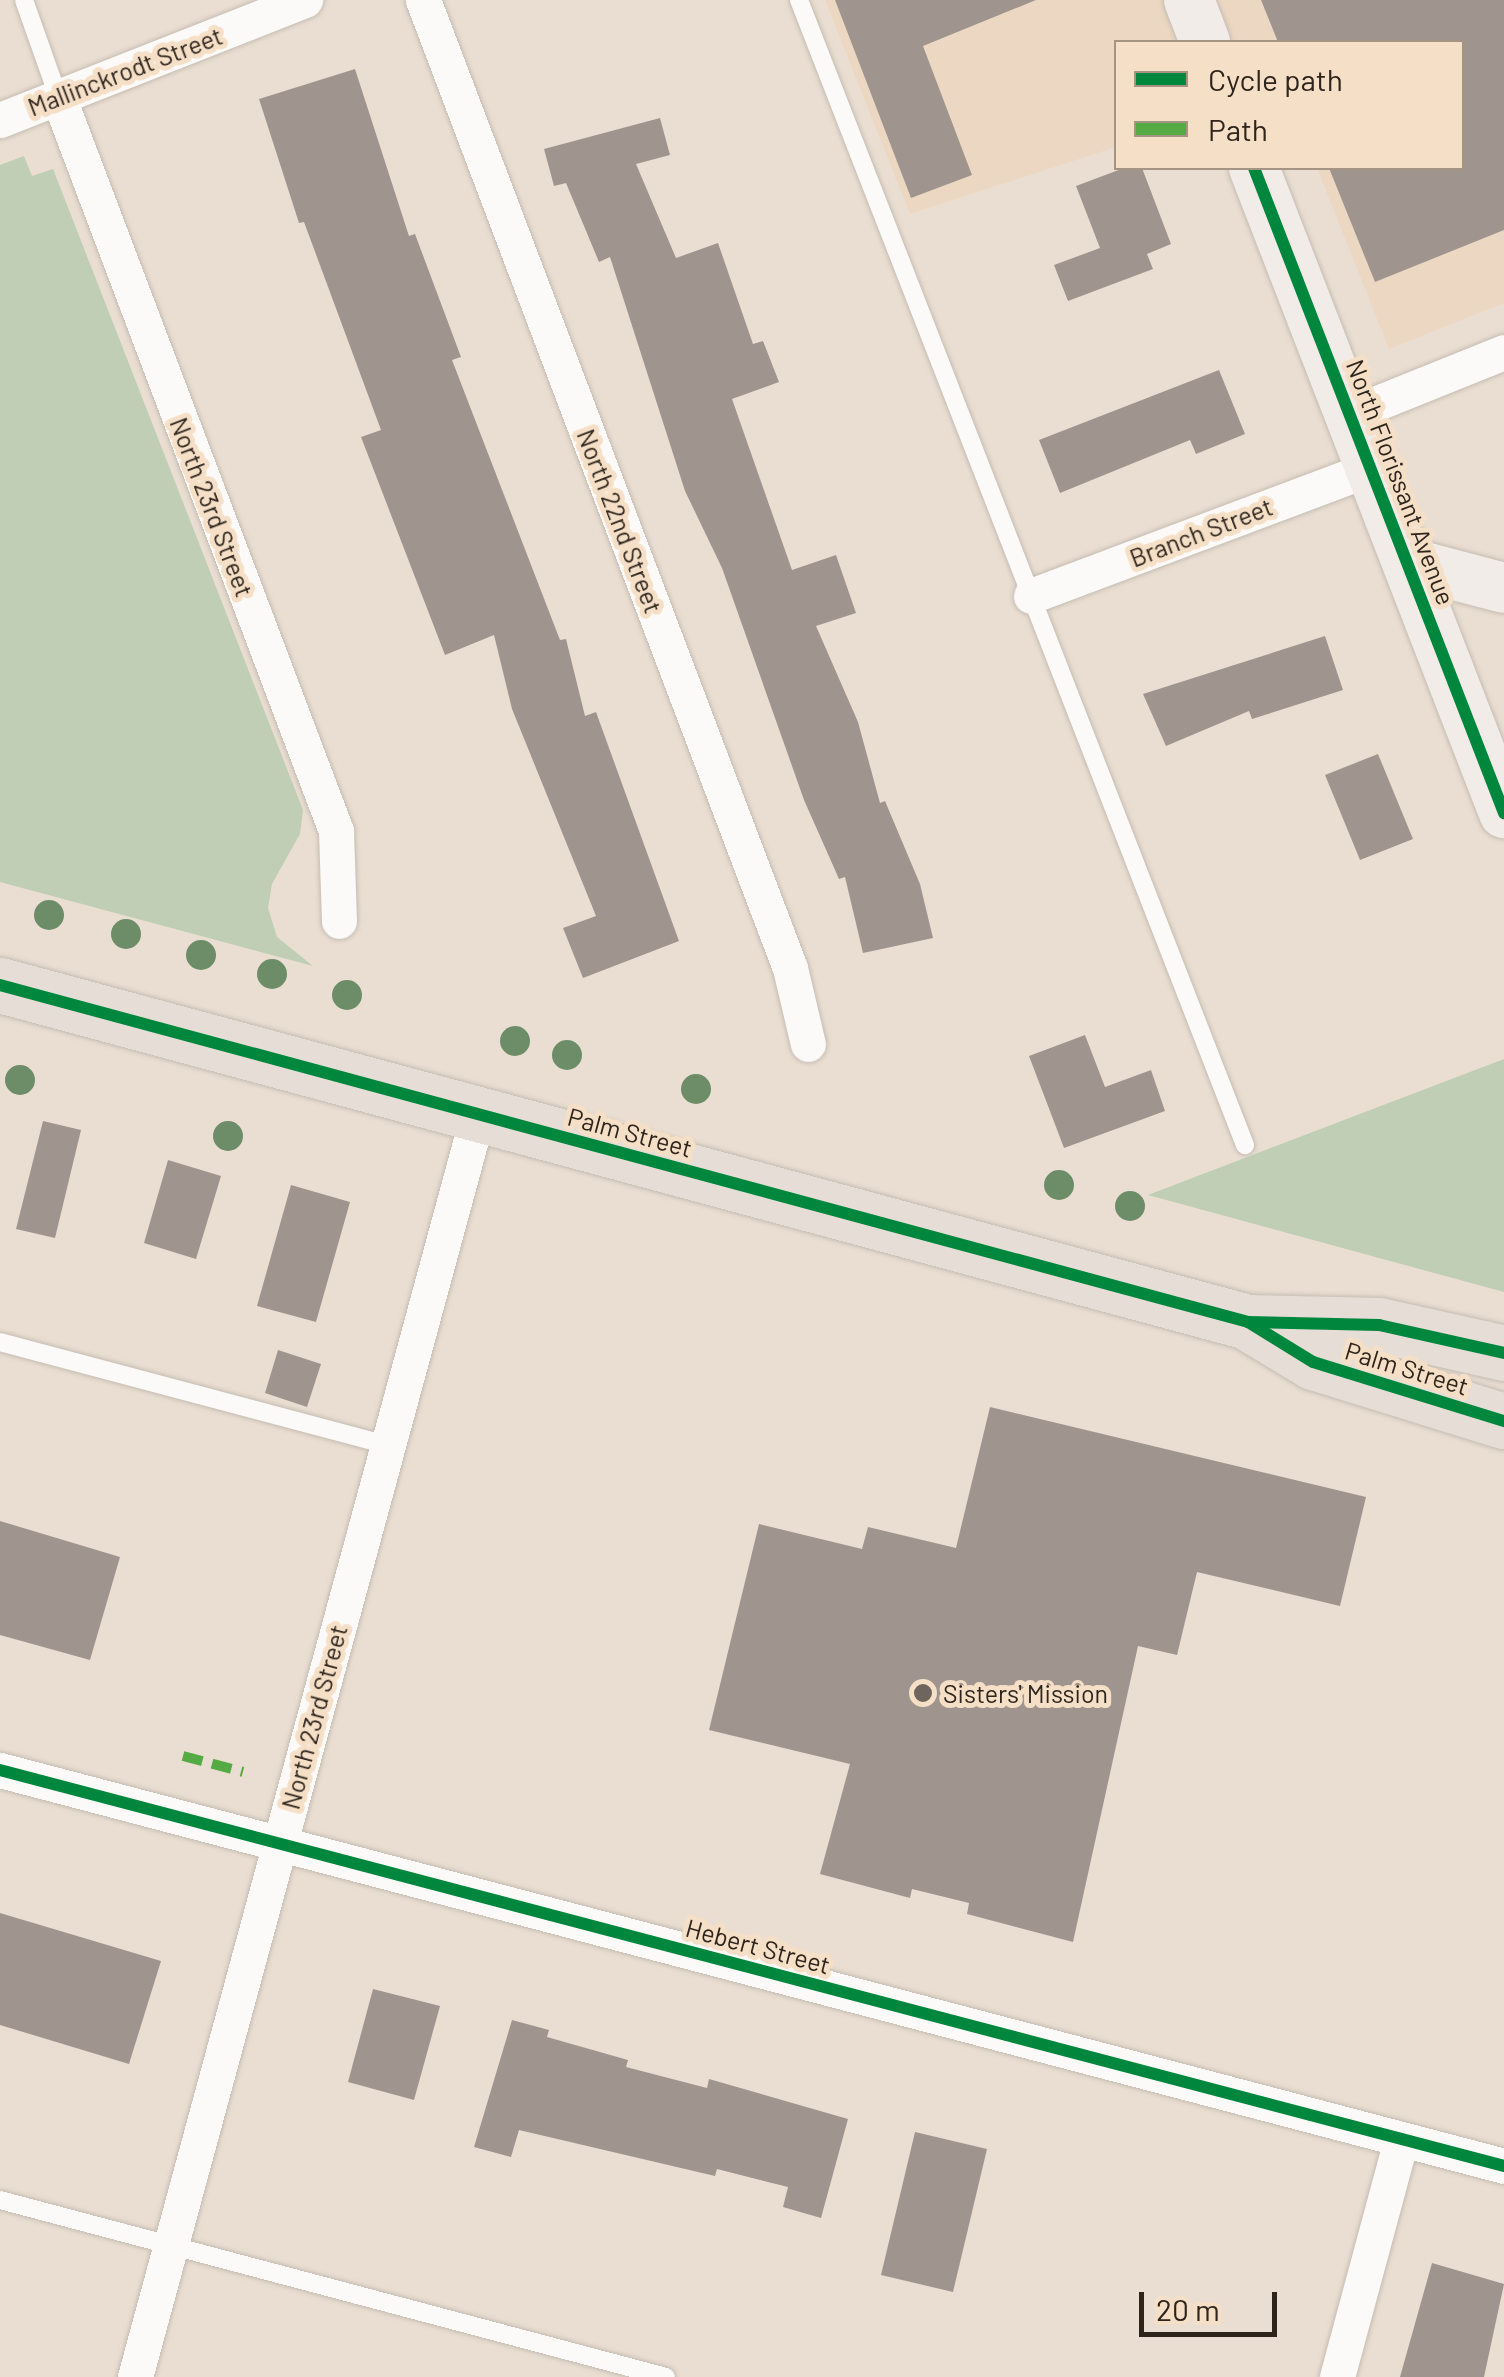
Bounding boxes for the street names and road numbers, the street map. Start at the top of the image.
street label: Mallinckrodt Street [23,20,227,122]
street label: North Florissant Avenue [1340,355,1462,609]
street label: North 23rd Street [164,413,260,601]
street label: North 22nd Street [571,425,669,617]
street label: Branch Street [1125,491,1277,573]
street label: Palm Street [565,1101,695,1163]
street label: Palm Street [1342,1335,1472,1401]
street label: North 23rd Street [275,1622,353,1812]
street label: Hebert Street [683,1912,833,1980]

